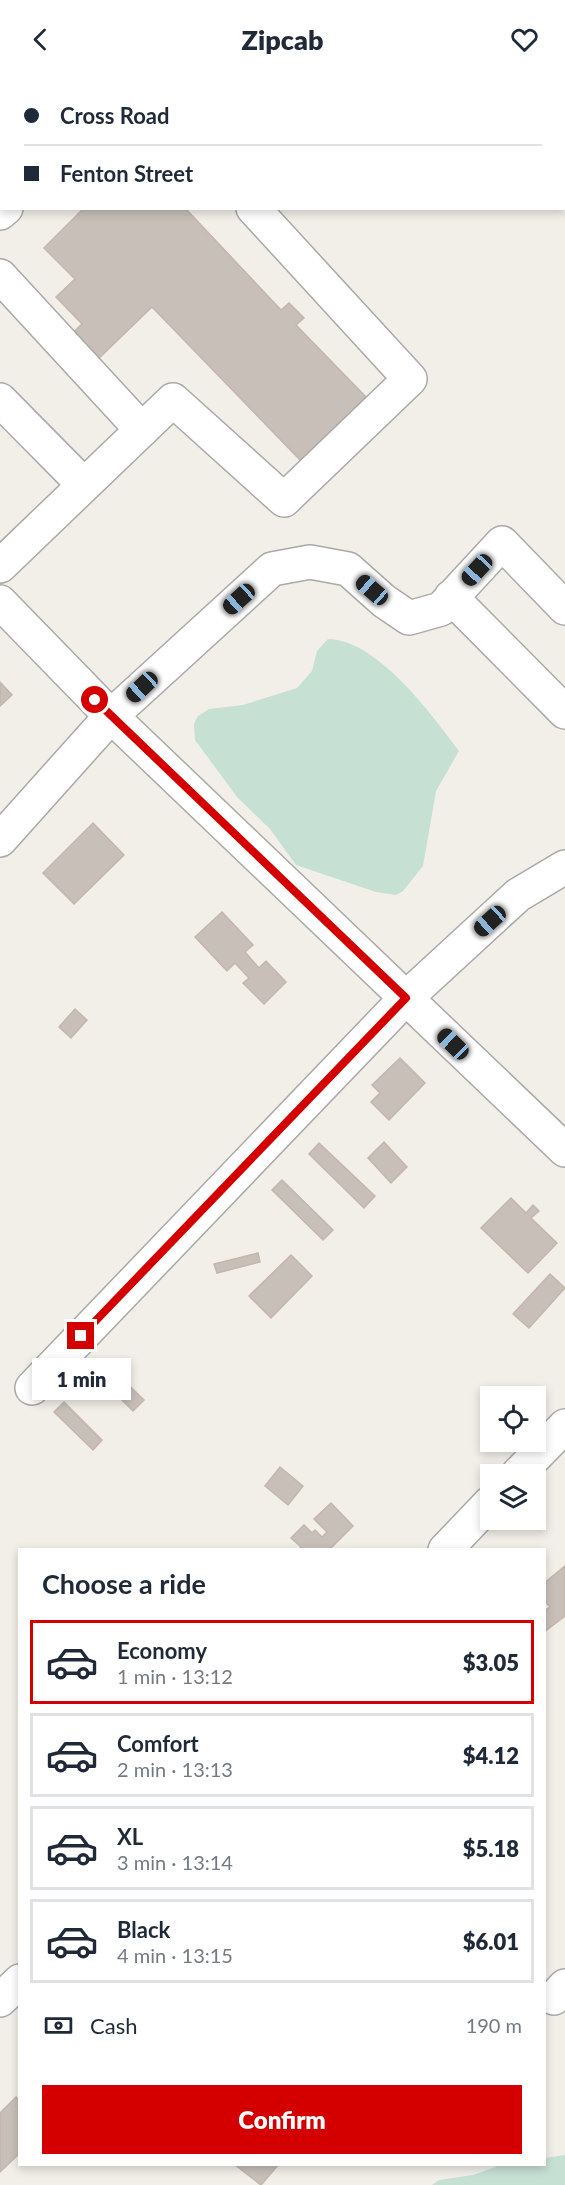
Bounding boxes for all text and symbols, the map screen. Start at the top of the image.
icon: back [24,23,57,56]
text: Zipcab [242,23,323,56]
icon: heart [508,23,541,56]
text: Cross Road [60,102,169,129]
text: Fenton Street [60,160,193,187]
car [458,551,496,589]
car [353,571,391,609]
car [220,580,258,618]
car [123,668,161,706]
route start [81,686,108,713]
car [471,902,509,940]
car [434,1025,472,1063]
route end [67,1322,94,1349]
callout: 1 min [32,1357,130,1399]
text: 1 min [57,1367,106,1391]
map controls [480,1386,546,1530]
button: locate [480,1386,546,1452]
button: layers [480,1464,546,1530]
text: Choose a ride [42,1567,206,1600]
icon: car [45,1635,99,1689]
text: Economy [117,1637,207,1664]
text: $3.05 [463,1649,519,1676]
text: 1 min · 13:12 [117,1664,233,1688]
icon: car [45,1728,99,1782]
text: Comfort [117,1730,199,1757]
text: $4.12 [463,1742,519,1769]
text: 2 min · 13:13 [117,1757,233,1781]
icon: car [45,1821,99,1875]
text: XL [117,1823,143,1850]
text: $5.18 [463,1835,519,1862]
text: 3 min · 13:14 [117,1850,233,1874]
icon: car [45,1914,99,1968]
text: Black [117,1916,170,1943]
text: $6.01 [463,1928,519,1955]
text: 4 min · 13:15 [117,1943,233,1967]
icon: cash [42,2009,75,2042]
text: Cash [90,2012,137,2039]
text: 190 m [466,2013,522,2037]
button: Confirm [42,2085,522,2154]

